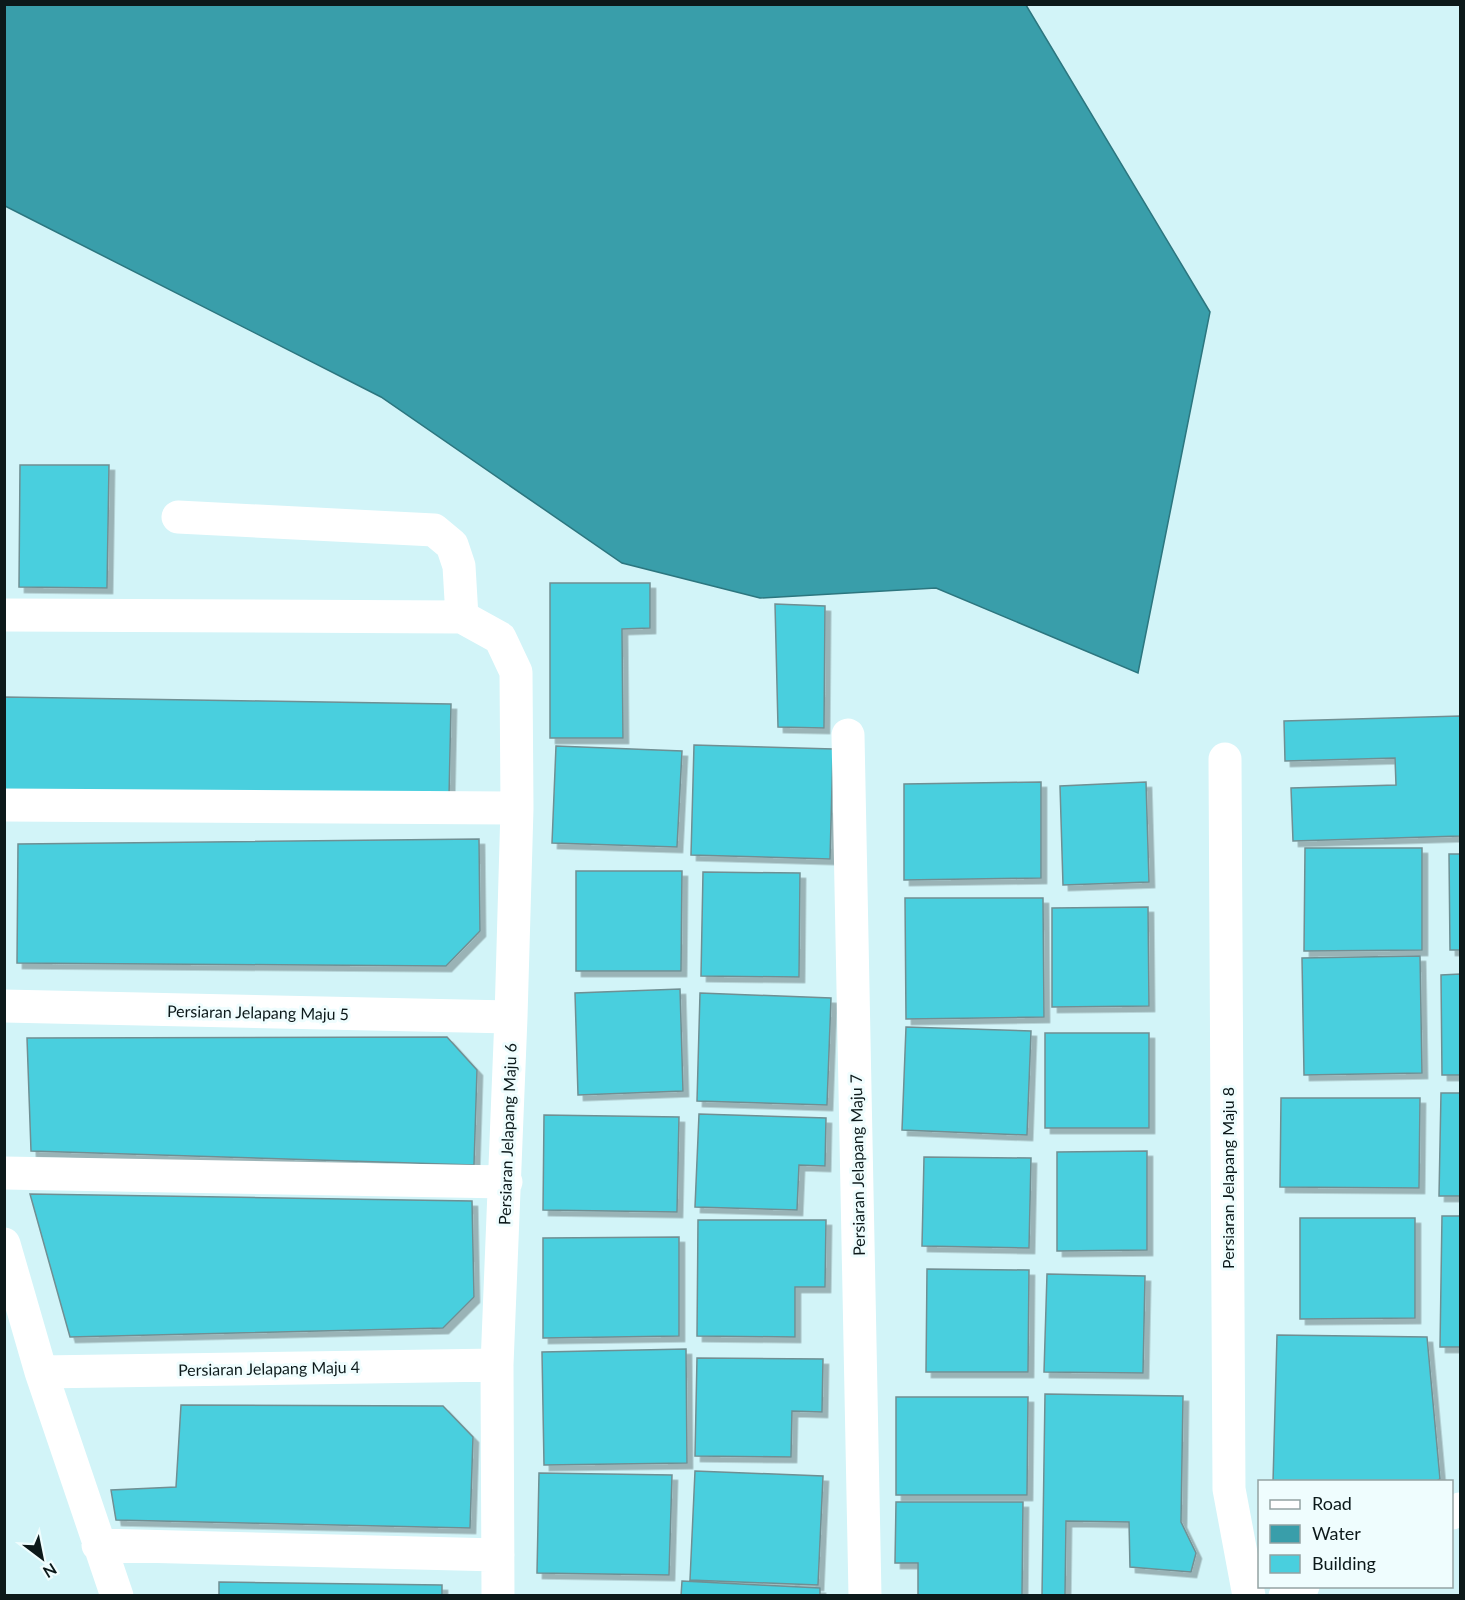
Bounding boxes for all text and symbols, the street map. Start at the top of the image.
street label: Persiaran Jelapang Maju 5 [167,1001,349,1023]
street label: Persiaran Jelapang Maju 6 [494,1043,520,1225]
street label: Persiaran Jelapang Maju 7 [846,1074,868,1256]
street label: Persiaran Jelapang Maju 8 [1218,1087,1237,1269]
street label: Persiaran Jelapang Maju 4 [178,1357,360,1379]
legend [1258,1480,1453,1588]
text: Road [1312,1492,1352,1514]
text: Water [1312,1522,1361,1544]
north arrow [12,1528,72,1588]
text: Building [1312,1552,1376,1574]
text: N [40,1560,60,1582]

